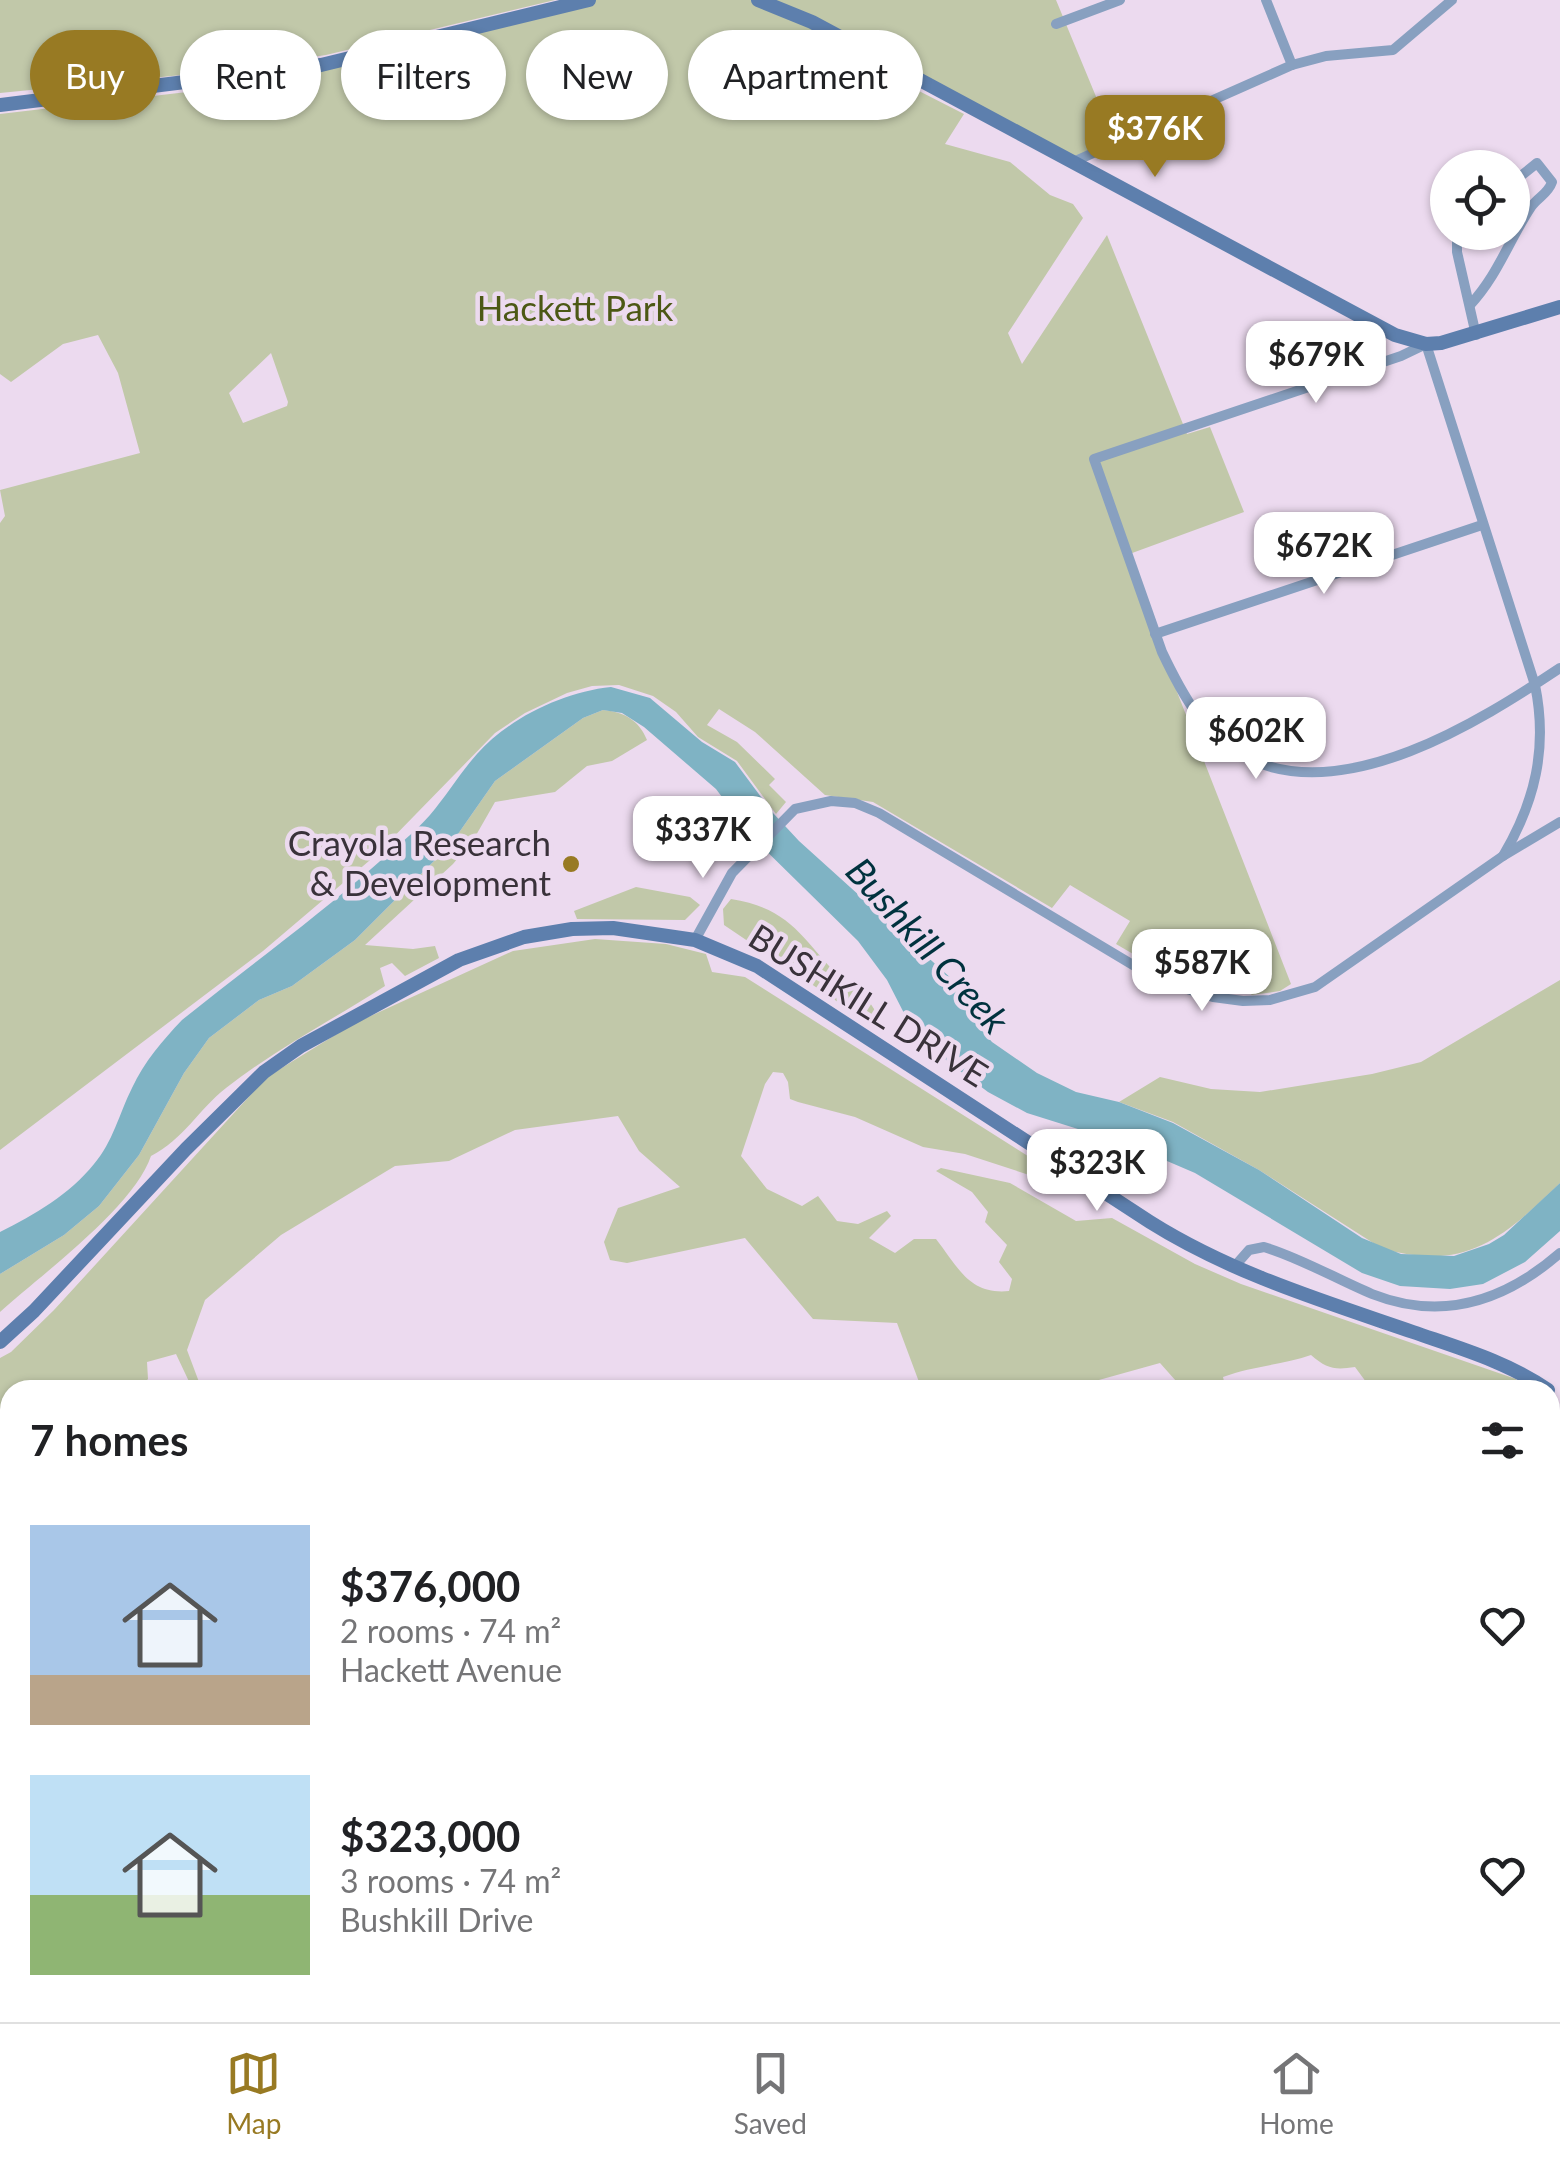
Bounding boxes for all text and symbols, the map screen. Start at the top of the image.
chip: Buy [30,30,160,120]
chip: Rent [180,30,321,120]
chip: Filters [341,30,506,120]
chip: New [526,30,668,120]
chip: Apartment [688,30,923,120]
pin: $376K [1085,95,1225,180]
text: $376K [1107,108,1203,147]
map controls [1430,150,1530,250]
button: locate [1430,150,1530,250]
park label: Hackett Park [477,286,674,328]
pin: $679K [1246,321,1386,406]
text: $679K [1268,334,1364,373]
pin: $672K [1254,512,1394,597]
text: $672K [1276,525,1372,564]
pin: $602K [1186,697,1326,782]
text: $602K [1208,710,1304,749]
pin: $337K [633,796,773,881]
text: $337K [655,809,751,848]
place label: Crayola Research & Development [288,821,551,903]
water label: Bushkill Creek [838,847,1020,1043]
marker: Crayola Research & Development [560,853,582,875]
street label: BUSHKILL DRIVE [742,914,996,1094]
pin: $587K [1132,929,1272,1014]
text: $587K [1154,942,1250,981]
pin: $323K [1027,1129,1167,1214]
text: $323K [1049,1142,1145,1181]
icon: filters [1475,1413,1530,1468]
text: 7 homes [30,1415,188,1465]
text: $376,000 [340,1561,520,1611]
icon: home [110,1565,230,1685]
icon: heart [1475,1598,1530,1653]
text: 2 rooms · 74 m² [340,1611,561,1650]
text: Hackett Avenue [340,1650,562,1689]
text: $323,000 [340,1811,520,1861]
icon: home [110,1815,230,1935]
icon: heart [1475,1848,1530,1903]
text: 3 rooms · 74 m² [340,1861,561,1900]
text: Bushkill Drive [340,1900,533,1939]
tab: Map [226,2046,281,2140]
tab: Saved [734,2046,807,2140]
tab: Home [1259,2046,1334,2140]

